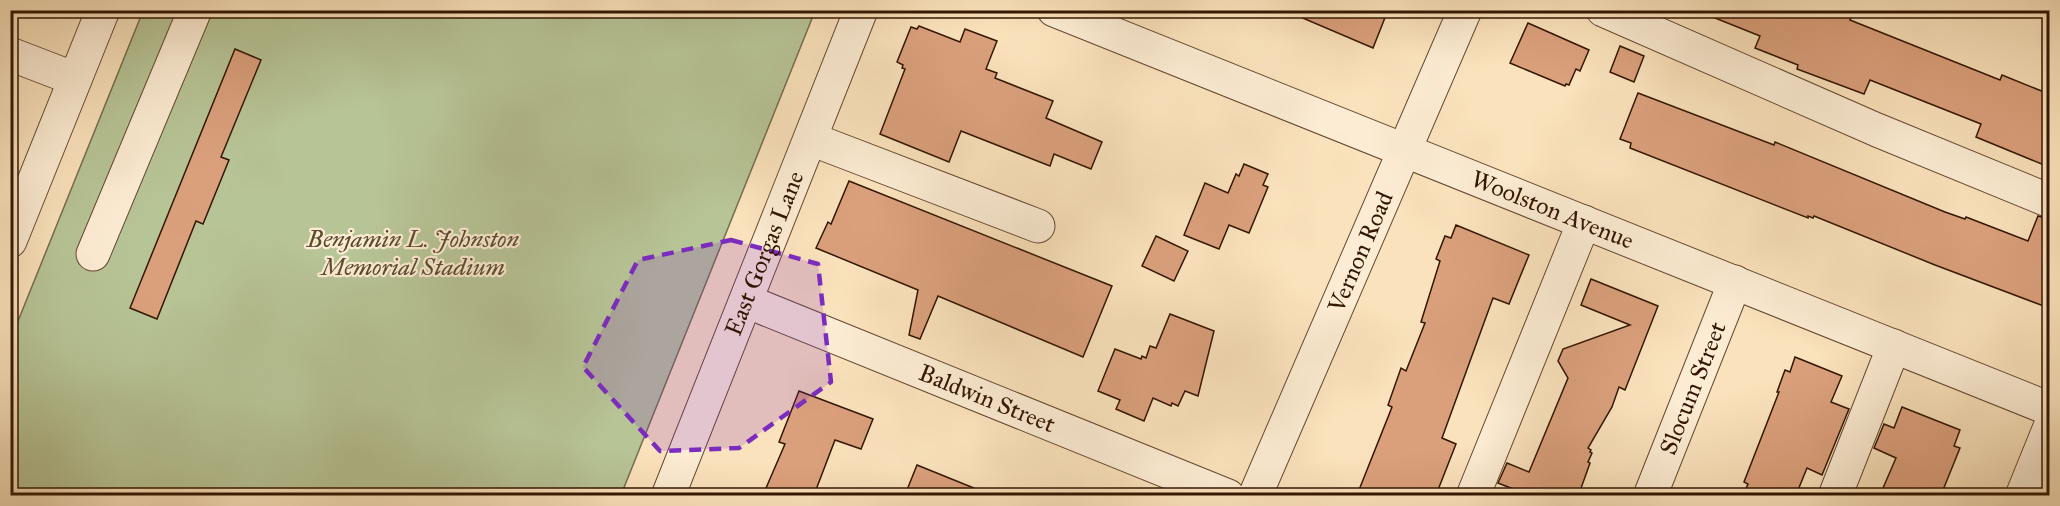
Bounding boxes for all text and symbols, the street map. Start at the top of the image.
street label: Woolston Avenue [1467,164,1638,256]
street label: East Gorgas Lane [718,167,811,340]
street label: Vernon Road [1321,187,1400,318]
park label: Benjamin L. Johnston Memorial Stadium [306,224,519,282]
street label: Slocum Street [1653,317,1733,459]
street label: Baldwin Street [914,357,1060,440]

